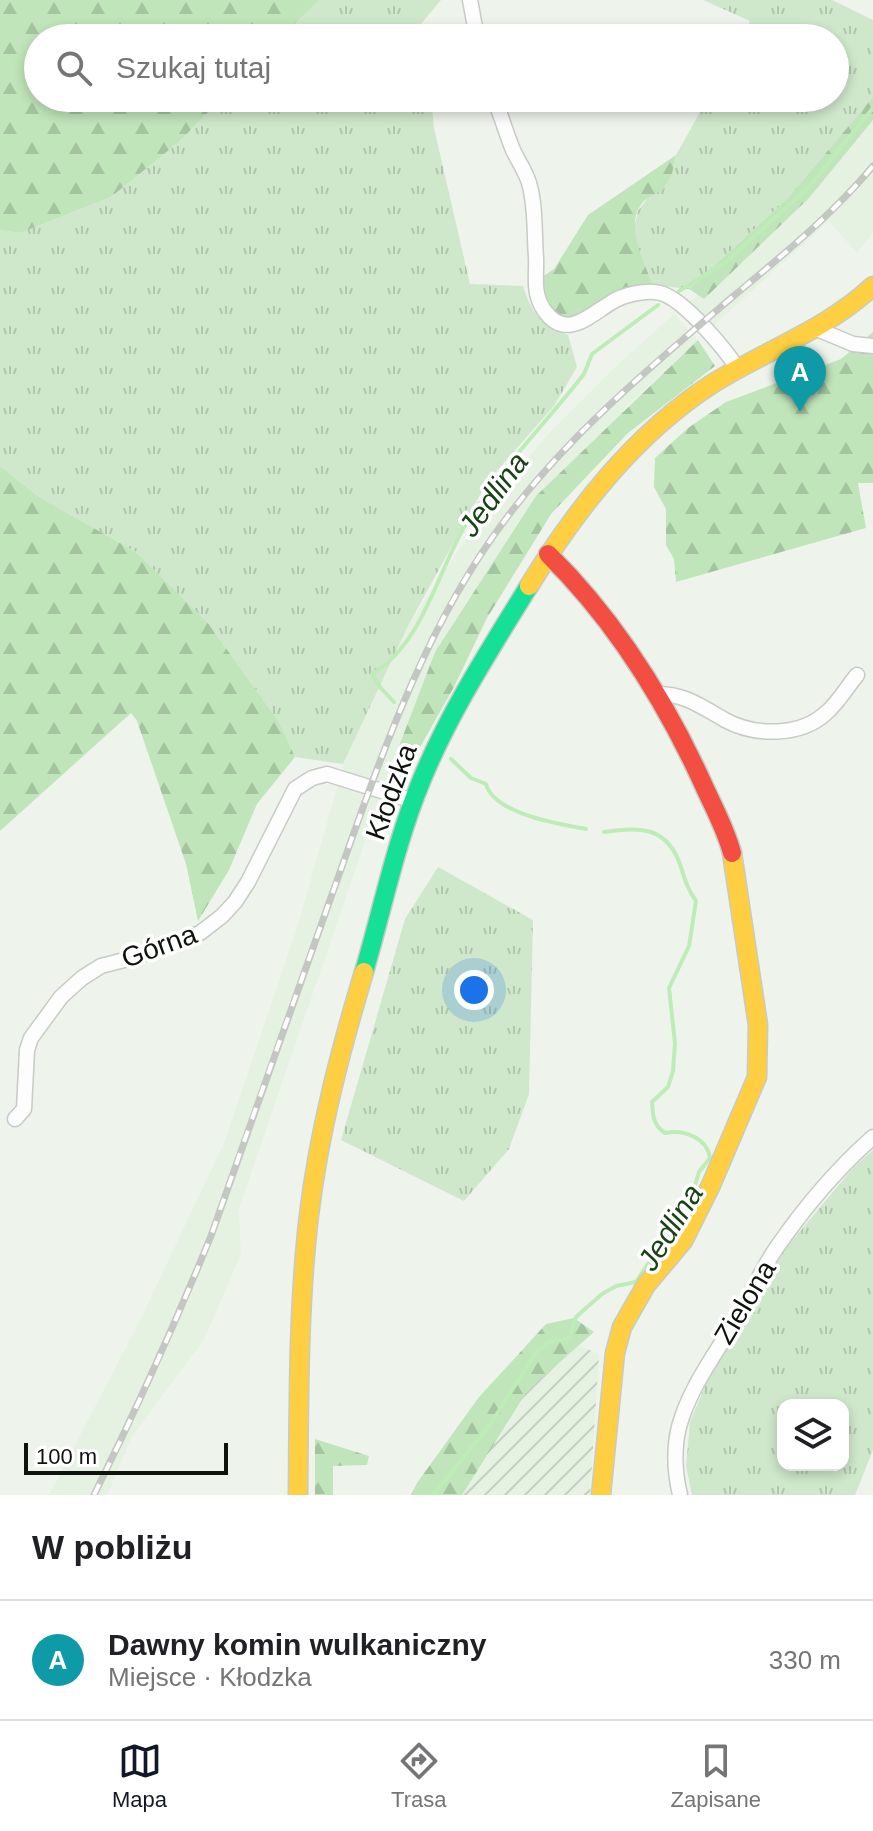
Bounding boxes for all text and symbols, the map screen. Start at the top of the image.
search box [24,24,849,112]
icon: search [52,46,96,90]
text: Szukaj tutaj [116,51,271,84]
pin: A [774,346,826,412]
water label: Jedlina [451,446,534,543]
street label: Kłodzka [359,739,423,844]
street label: Górna [117,918,201,974]
your location [454,970,494,1010]
water label: Jedlina [630,1178,709,1277]
street label: Zielona [708,1254,782,1349]
map controls [777,1399,849,1471]
button: layers [777,1399,849,1471]
scale bar [24,1439,228,1475]
text: 100 m [36,1444,97,1469]
text: W pobliżu [32,1528,193,1566]
text: Dawny komin wulkaniczny [108,1628,486,1661]
text: A [49,1645,67,1675]
text: 330 m [769,1645,841,1675]
text: Miejsce · Kłodzka [108,1662,312,1692]
tab: Mapa [112,1739,167,1813]
tab: Trasa [391,1739,446,1813]
tab: Zapisane [670,1739,761,1813]

